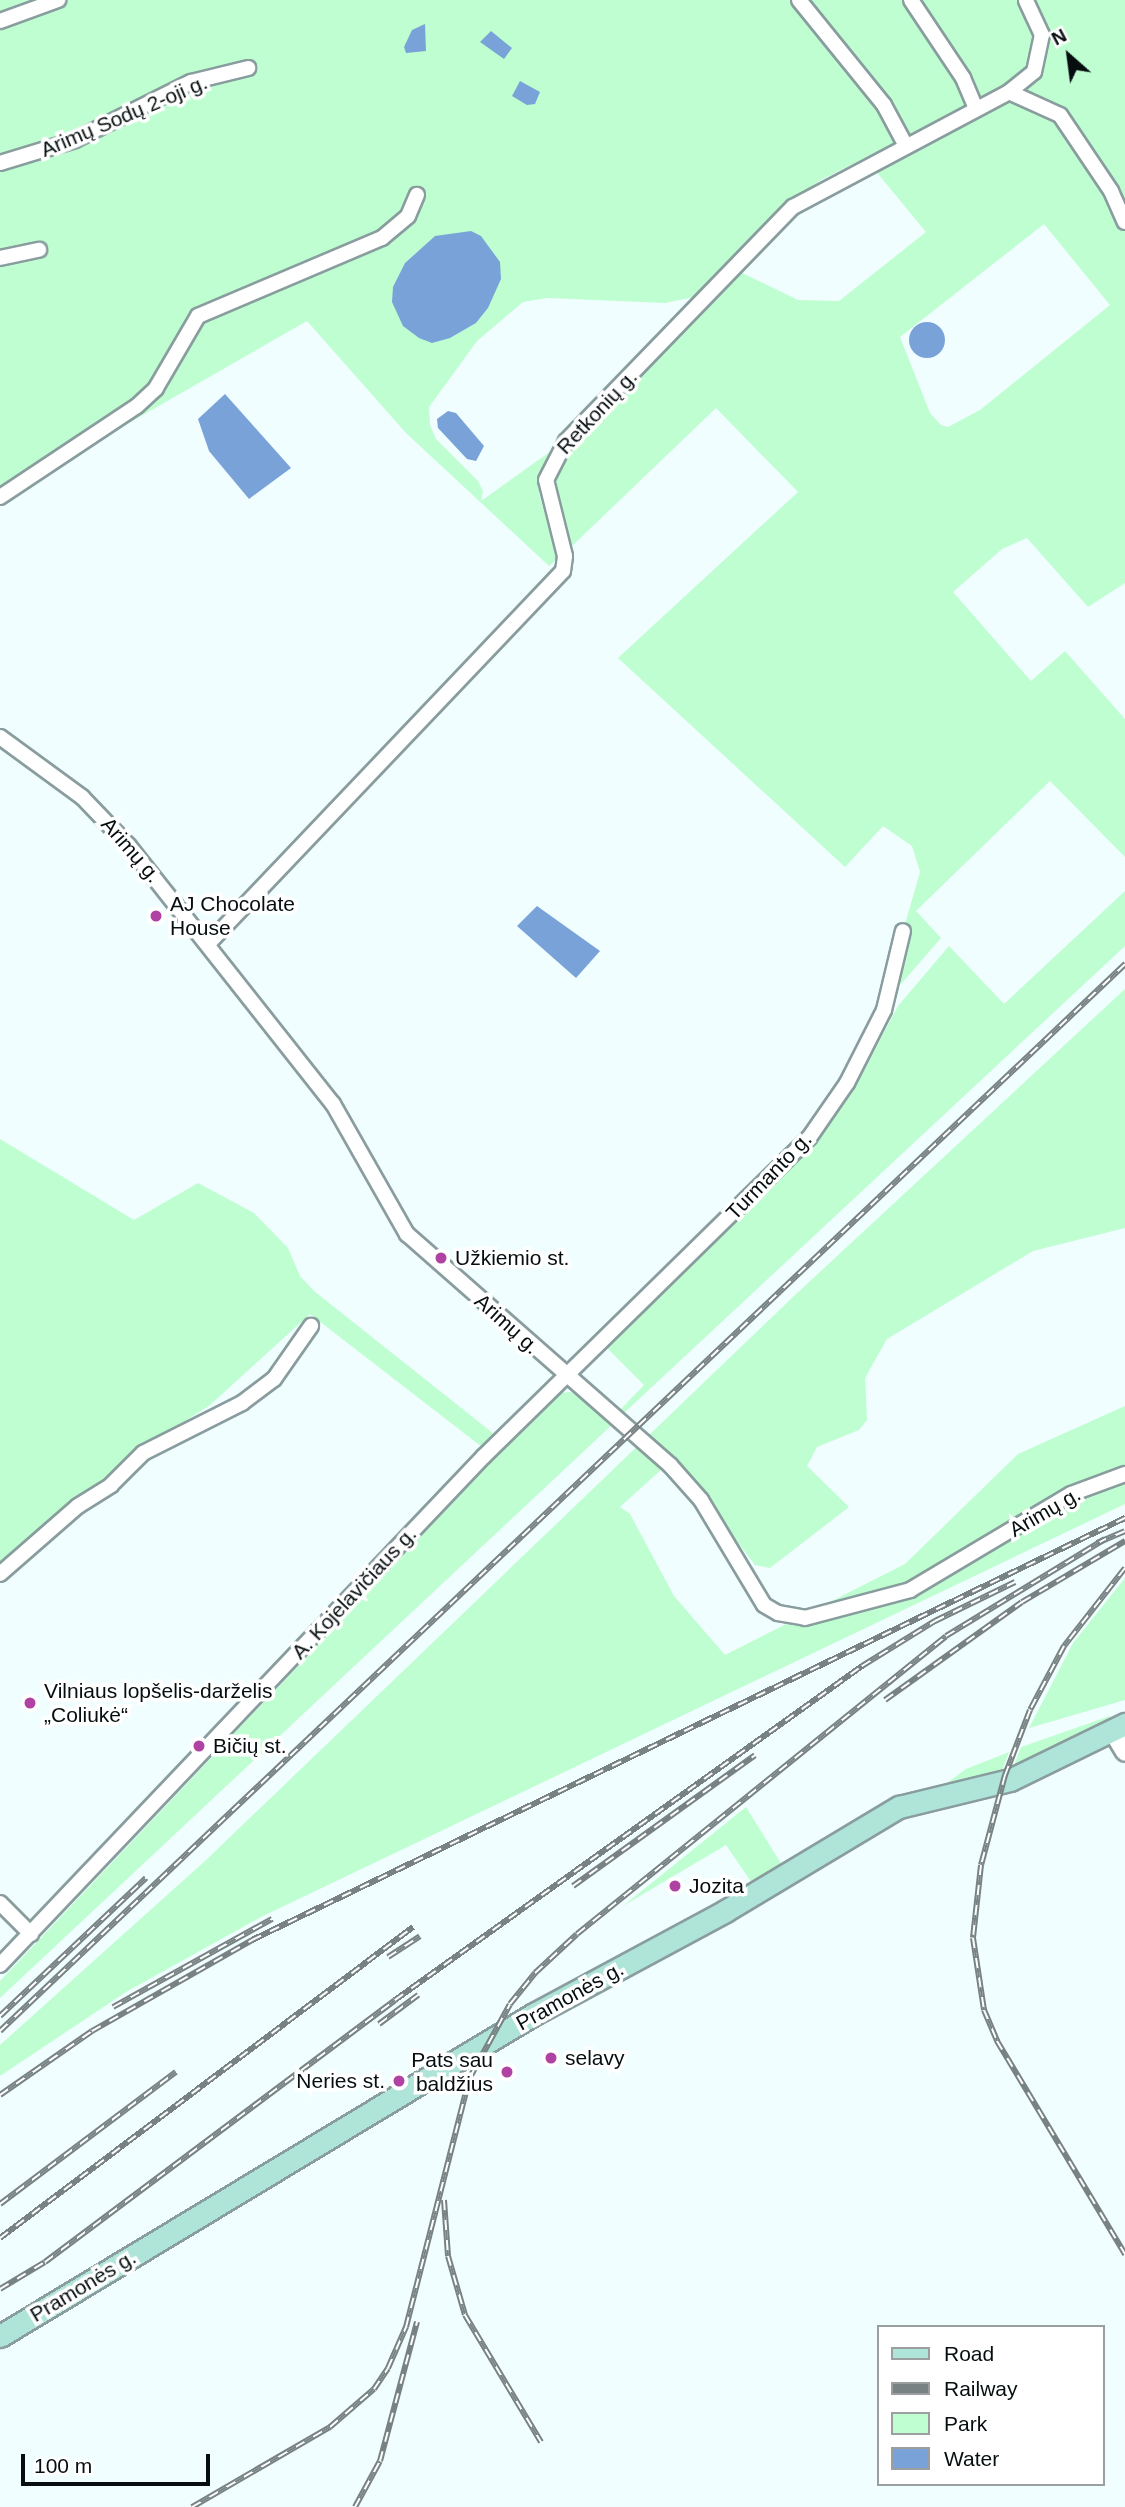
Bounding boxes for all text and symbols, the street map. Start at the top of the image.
north arrow [1034,21,1104,91]
text: N [1048,25,1070,50]
street label: Arimų Sodų 2-oji g. [37,70,211,162]
street label: Retkonių g. [552,365,642,459]
street label: Arimų g. [96,812,166,888]
place label: AJ Chocolate House [170,891,295,941]
marker: AJ Chocolate House [148,908,164,924]
street label: Turmanto g. [721,1127,817,1225]
place label: Užkiemio st. [455,1245,569,1271]
marker: Užkiemio st. [433,1250,449,1266]
street label: Arimų g. [470,1288,544,1360]
street label: Arimų g. [1005,1482,1085,1542]
street label: A. Kojelavičiaus g. [286,1522,422,1664]
place label: Vilniaus lopšelis-darželis „Coliukė“ [44,1678,272,1728]
marker: Vilniaus lopšelis-darželis „Coliukė“ [22,1695,38,1711]
place label: Bičių st. [213,1733,287,1759]
marker: Bičių st. [191,1738,207,1754]
place label: Jozita [689,1873,744,1899]
marker: Jozita [667,1878,683,1894]
street label: Pramonės g. [512,1956,628,2036]
place label: selavy [565,2045,625,2071]
place label: Pats sau baldžius [411,2047,493,2097]
marker: selavy [543,2050,559,2066]
marker: Pats sau baldžius [499,2064,515,2080]
place label: Neries st. [296,2068,385,2094]
marker: Neries st. [391,2073,407,2089]
street label: Pramonės g. [25,2245,141,2327]
legend [876,2325,1104,2486]
text: Road [944,2342,994,2365]
text: Railway [944,2377,1018,2400]
text: Park [944,2412,987,2435]
scale bar [24,2440,214,2484]
text: Water [944,2447,999,2470]
text: 100 m [34,2454,92,2477]

